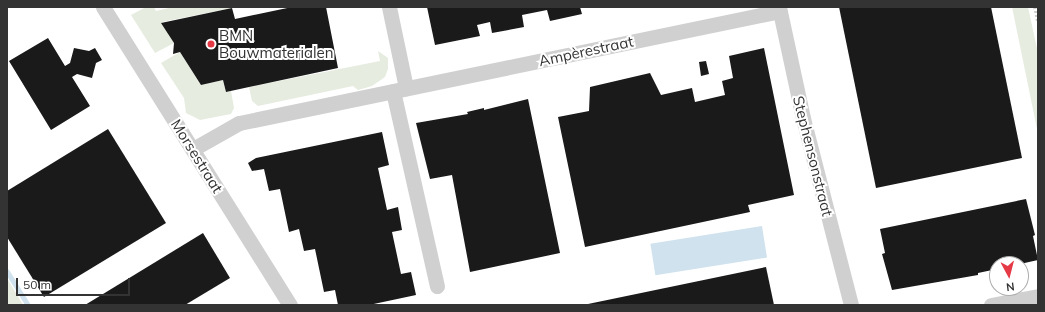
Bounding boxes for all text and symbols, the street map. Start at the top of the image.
place label: BMN Bouwmaterialen [219,26,333,61]
street label: Ampèrestraat [537,32,635,70]
marker: BMN Bouwmaterialen [206,39,216,49]
street label: Stephensonstraat [789,94,837,218]
street label: Morsestraat [167,116,227,196]
north arrow [989,256,1029,296]
scale bar [18,270,132,296]
text: 50 m [23,277,51,292]
text: N [1005,279,1015,294]

